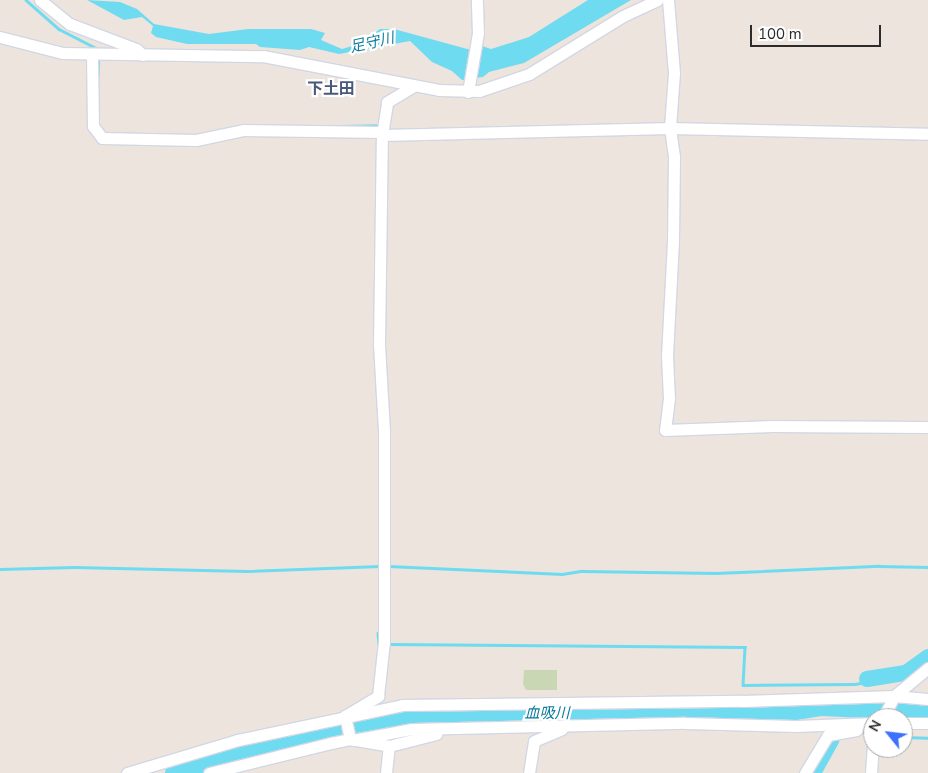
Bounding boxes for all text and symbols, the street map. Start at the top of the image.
scale bar [753,15,884,47]
text: 100 m [758,24,802,44]
water label: 足守川 [348,29,396,57]
district label: 下土田 [307,79,355,99]
water label: 血吸川 [525,705,569,723]
north arrow [863,708,913,758]
text: N [864,717,886,735]

